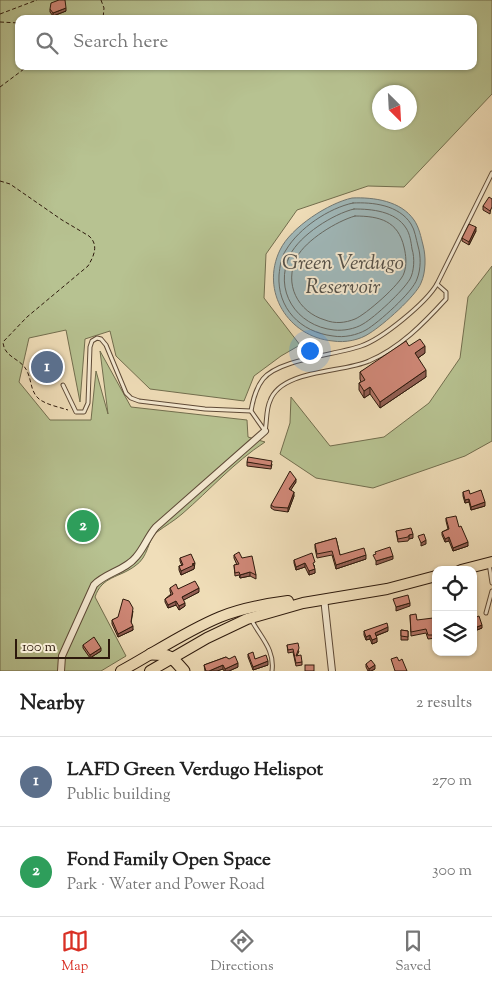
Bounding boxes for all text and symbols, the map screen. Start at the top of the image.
search box [15,15,477,70]
icon: search [33,29,61,57]
text: Search here [73,29,168,56]
north arrow [372,85,417,130]
water label: Green Verdugo Reservoir [282,249,404,303]
your location [297,338,323,364]
pin: 1 [31,348,63,386]
pin: 2 [67,507,99,545]
map controls [432,566,477,656]
button: locate [432,566,477,611]
button: layers [432,611,477,656]
scale bar [15,636,110,659]
text: 100 m [22,638,56,658]
text: Nearby [20,689,85,719]
text: 2 results [416,692,472,715]
text: LAFD Green Verdugo Helispot [67,757,323,784]
text: 1 [33,770,39,793]
text: 270 m [432,770,472,793]
text: Public building [67,784,171,807]
text: Fond Family Open Space [67,847,271,874]
text: 2 [32,860,40,883]
text: 300 m [432,860,472,883]
text: Park · Water and Power Road [67,874,265,897]
tab: Map [61,927,89,977]
tab: Directions [210,927,274,977]
tab: Saved [395,927,431,977]

